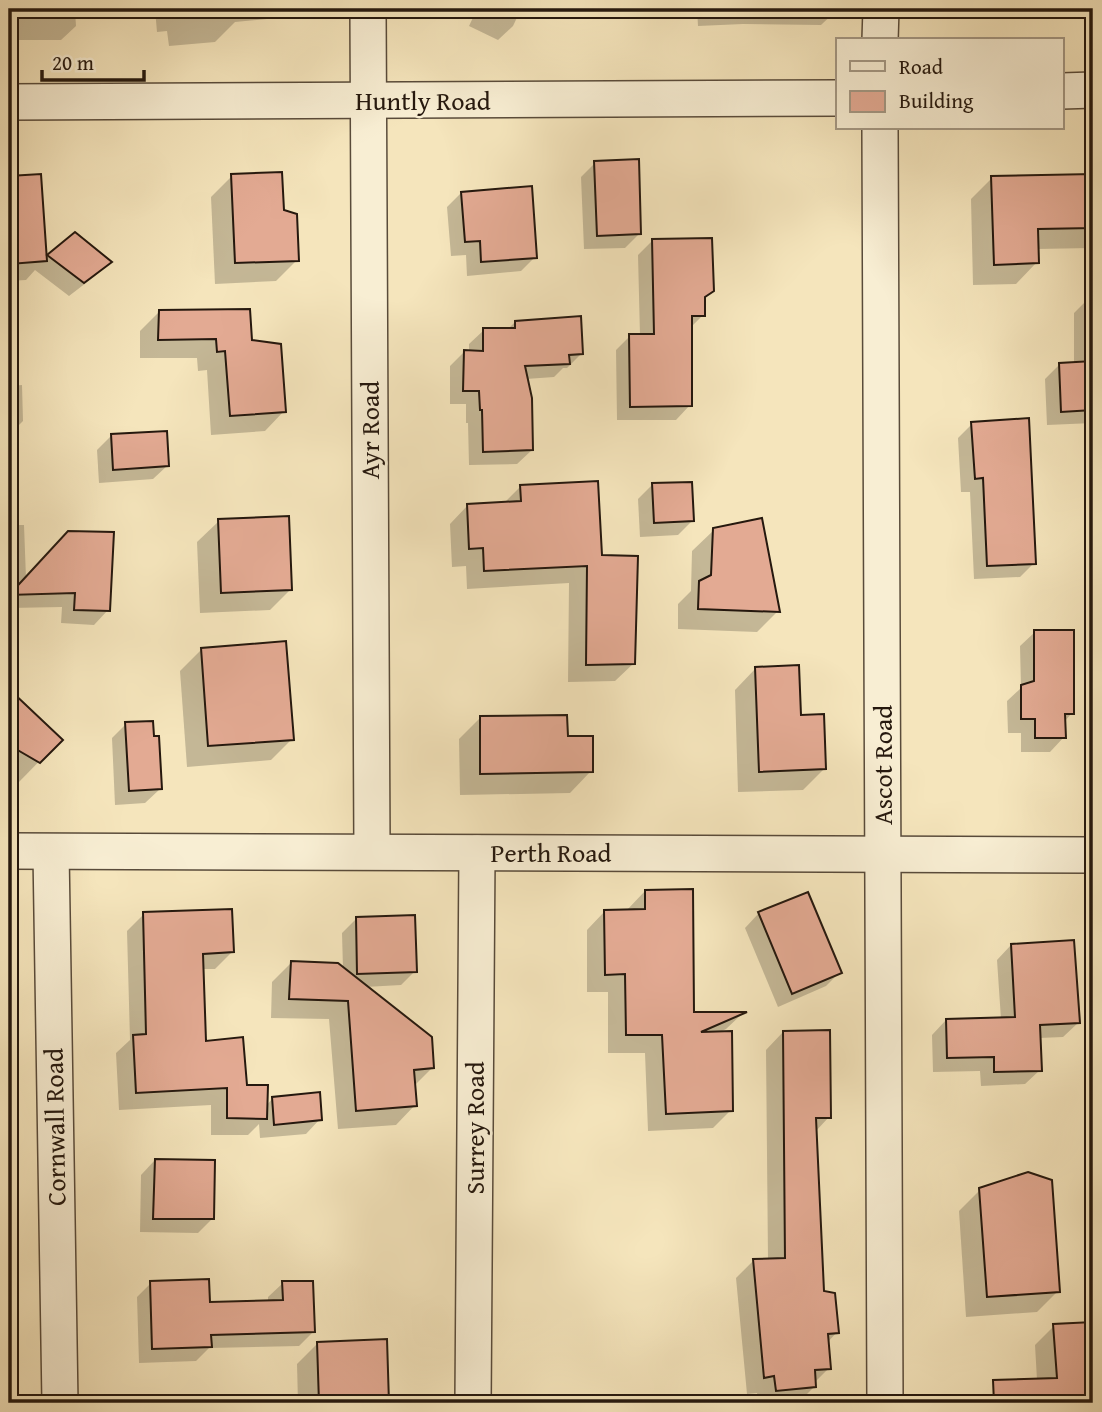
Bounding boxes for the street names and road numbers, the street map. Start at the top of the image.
street label: Huntly Road [355,81,491,120]
street label: Ayr Road [350,381,389,479]
street label: Ascot Road [863,705,902,825]
street label: Perth Road [491,833,612,872]
street label: Cornwall Road [34,1048,75,1206]
street label: Surrey Road [455,1061,494,1195]

